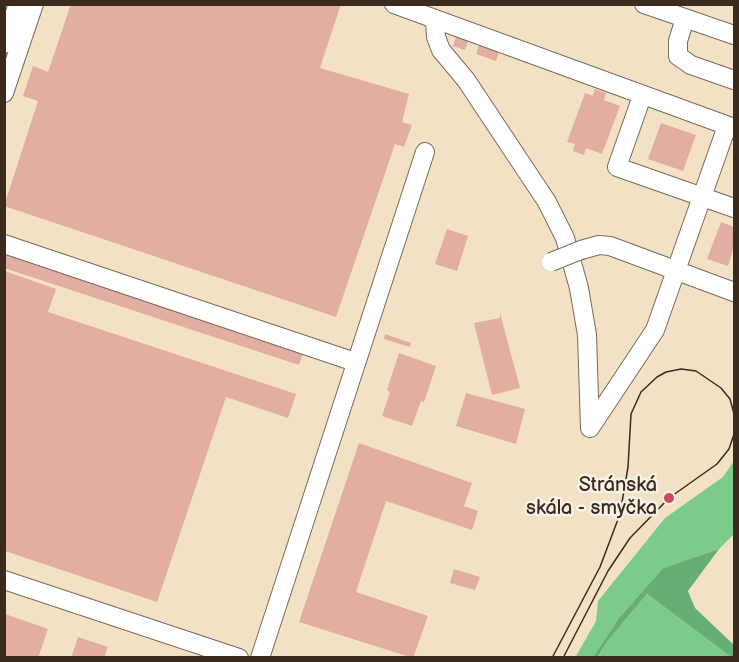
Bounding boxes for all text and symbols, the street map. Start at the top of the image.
place label: Stránská skála - smyčka [526,474,657,521]
marker: Stránská skála - smyčka [662,491,676,505]

